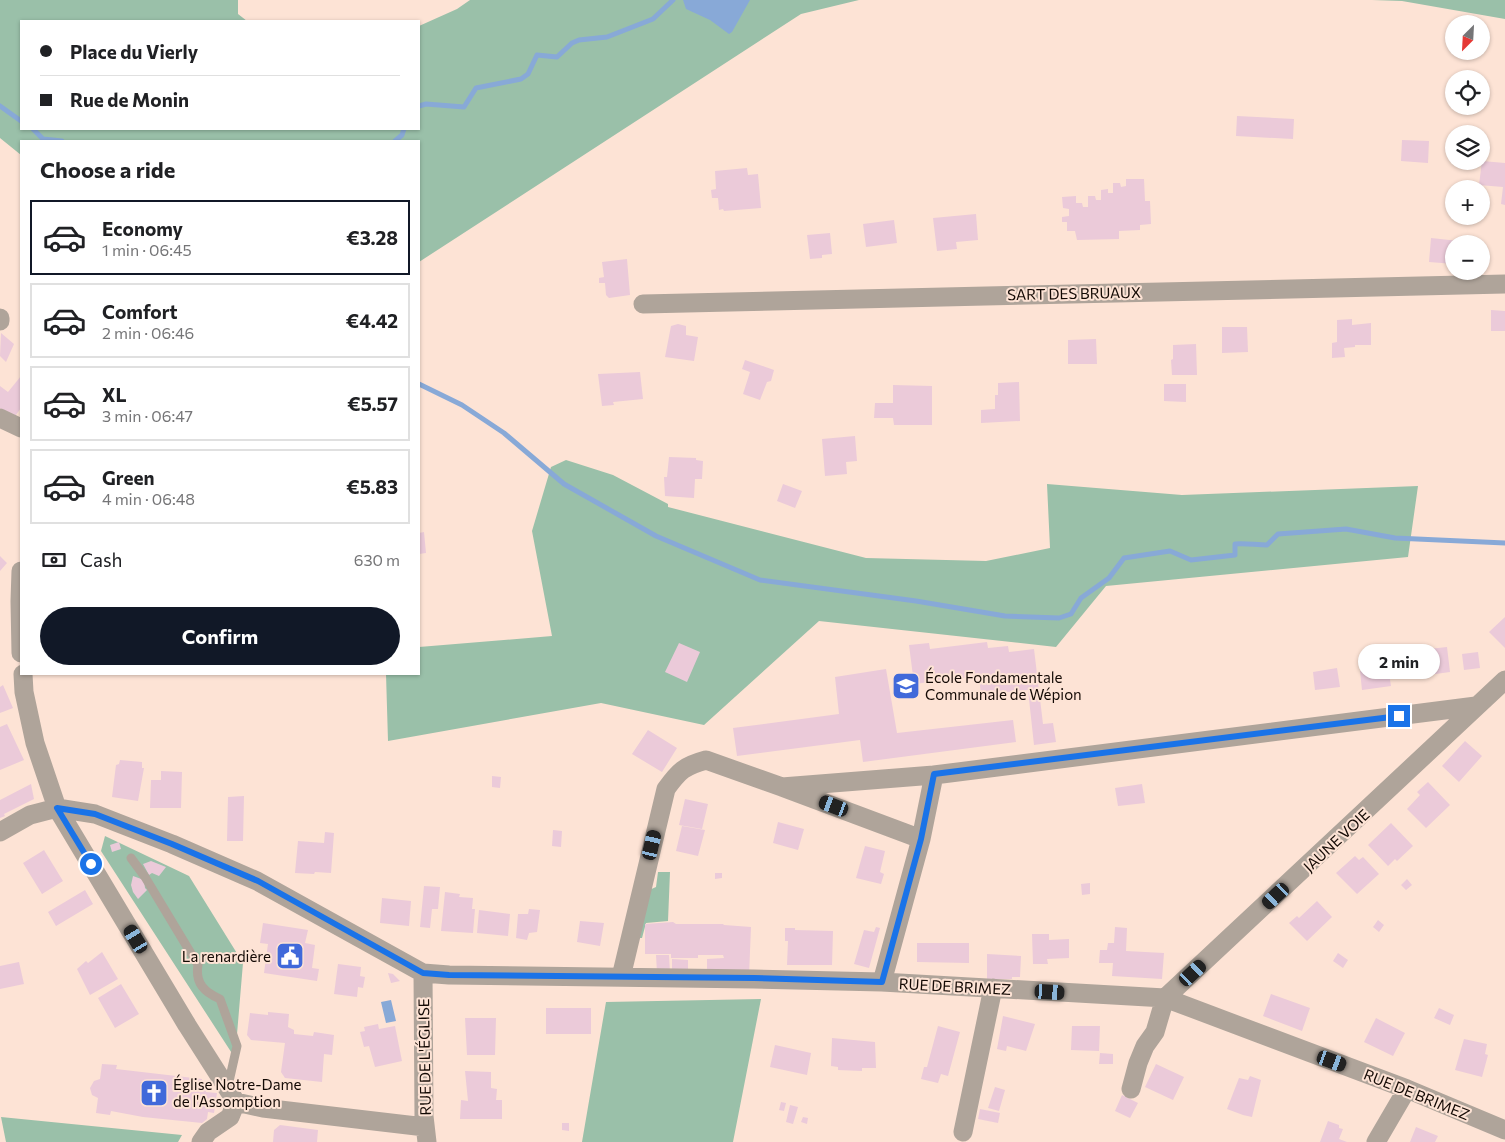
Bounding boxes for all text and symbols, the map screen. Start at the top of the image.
north arrow [1445,15,1490,60]
map controls [1445,15,1490,280]
text: Place du Vierly [70,40,198,63]
button: locate [1445,70,1490,115]
text: Rue de Monin [70,88,189,111]
button: layers [1445,125,1490,170]
text: Choose a ride [40,156,175,183]
button: + [1445,180,1490,225]
icon: car [42,215,87,260]
text: Economy [102,217,183,240]
text: €3.28 [346,226,398,249]
button: − [1445,235,1490,280]
text: 1 min · 06:45 [102,240,192,259]
street label: SART DES BRUAUX [1007,283,1141,303]
icon: car [42,298,87,343]
text: Comfort [102,300,178,323]
text: €4.42 [346,309,398,332]
text: 2 min · 06:46 [102,323,194,342]
icon: car [42,381,87,426]
text: XL [102,383,127,406]
text: €5.57 [347,392,398,415]
text: 3 min · 06:47 [102,406,193,425]
icon: car [42,464,87,509]
text: Green [102,466,154,489]
text: €5.83 [346,475,398,498]
text: 4 min · 06:48 [102,489,195,508]
icon: cash [40,546,68,574]
text: Cash [80,548,122,571]
text: 630 m [354,550,400,569]
button: Confirm [40,607,400,665]
callout: 2 min [1358,644,1440,678]
text: 2 min [1379,652,1419,671]
place label: École Fondamentale Communale de Wépion [925,667,1082,703]
school or university icon: École Fondamentale Communale de Wépion [891,671,921,701]
route end [1388,705,1410,727]
car [817,794,850,818]
street label: JAUNE VOIE [1299,805,1373,875]
car [641,829,662,861]
route start [80,853,102,875]
car [1259,880,1292,912]
car [121,922,150,956]
public building icon: La renardière [275,941,305,971]
place label: La renardière [182,947,271,965]
car [1176,957,1209,989]
street label: RUE DE BRIMEZ [898,974,1012,998]
car [1034,984,1065,1000]
street label: RUE DE L'ÉGLISE [413,998,434,1116]
car [1315,1049,1348,1073]
street label: RUE DE BRIMEZ [1361,1065,1473,1123]
place label: Église Notre-Dame de l'Assomption [173,1074,302,1110]
church icon: Église Notre-Dame de l'Assomption [139,1078,169,1108]

